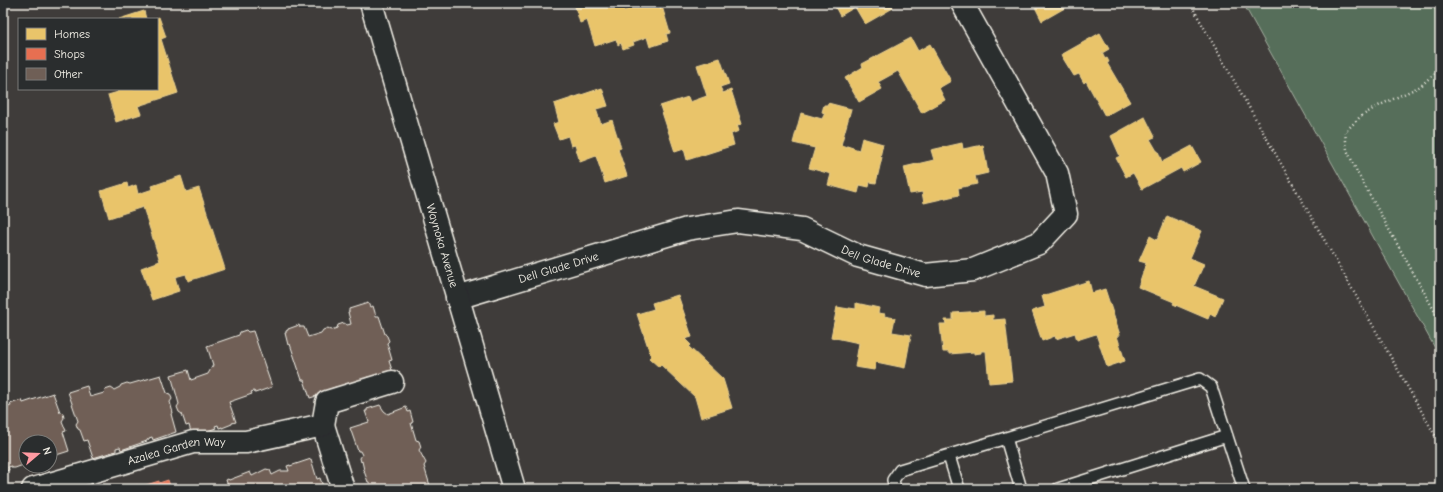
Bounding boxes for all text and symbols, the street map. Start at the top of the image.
legend [18,18,158,90]
text: Homes [54,27,90,41]
text: Shops [54,47,85,61]
text: Other [54,67,83,81]
street label: Waynoka Avenue [423,202,461,289]
street label: Dell Glade Drive [839,242,922,280]
street label: Dell Glade Drive [517,249,600,286]
north arrow [18,434,58,474]
street label: Azalea Garden Way [126,435,226,468]
text: N [40,445,54,456]

